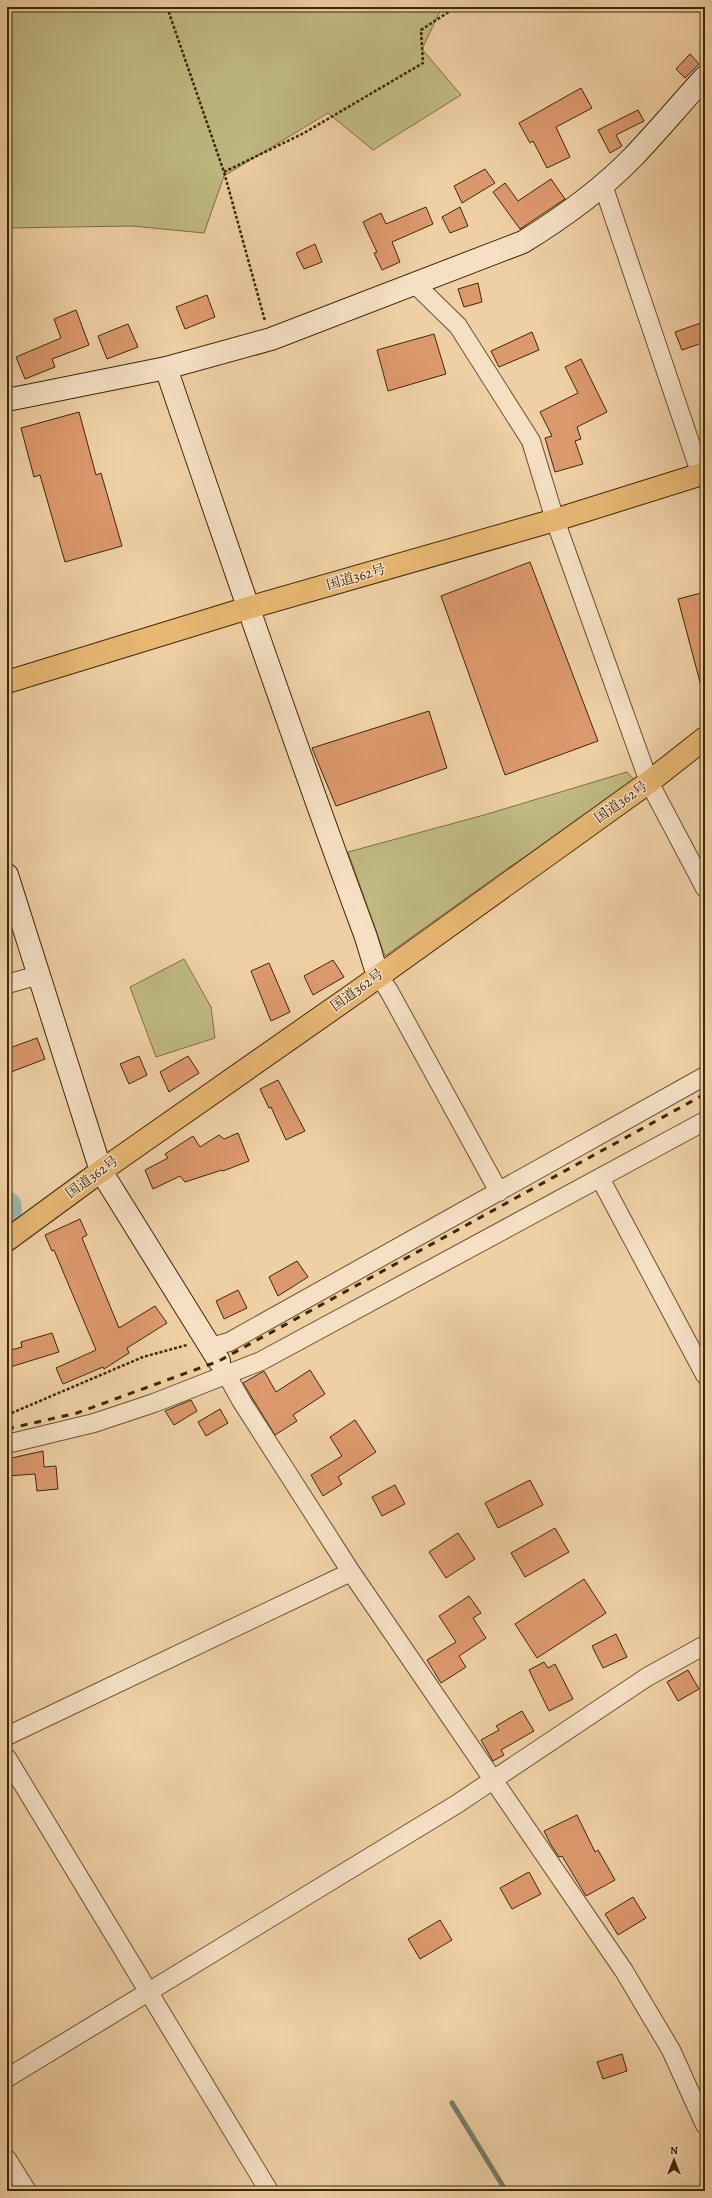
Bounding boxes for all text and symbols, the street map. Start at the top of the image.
street label: 国道362号 [324,559,388,595]
street label: 国道362号 [591,777,651,827]
street label: 国道362号 [327,964,387,1016]
street label: 国道362号 [62,1151,122,1203]
north arrow [654,2140,694,2180]
text: N [670,2143,678,2158]

